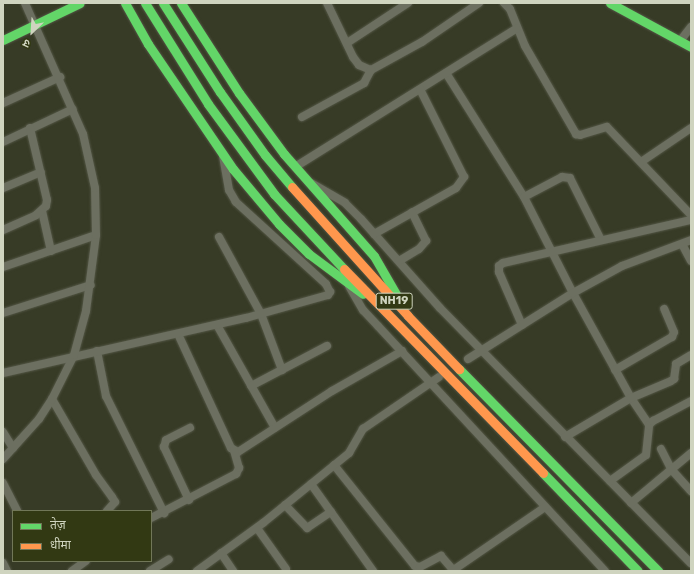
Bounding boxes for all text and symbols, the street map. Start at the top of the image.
north arrow [12,12,52,52]
text: उ [21,36,32,51]
road number: NH19 [375,292,413,310]
legend [12,510,152,562]
text: तेज़ [50,518,66,532]
text: धीमा [50,538,71,552]

